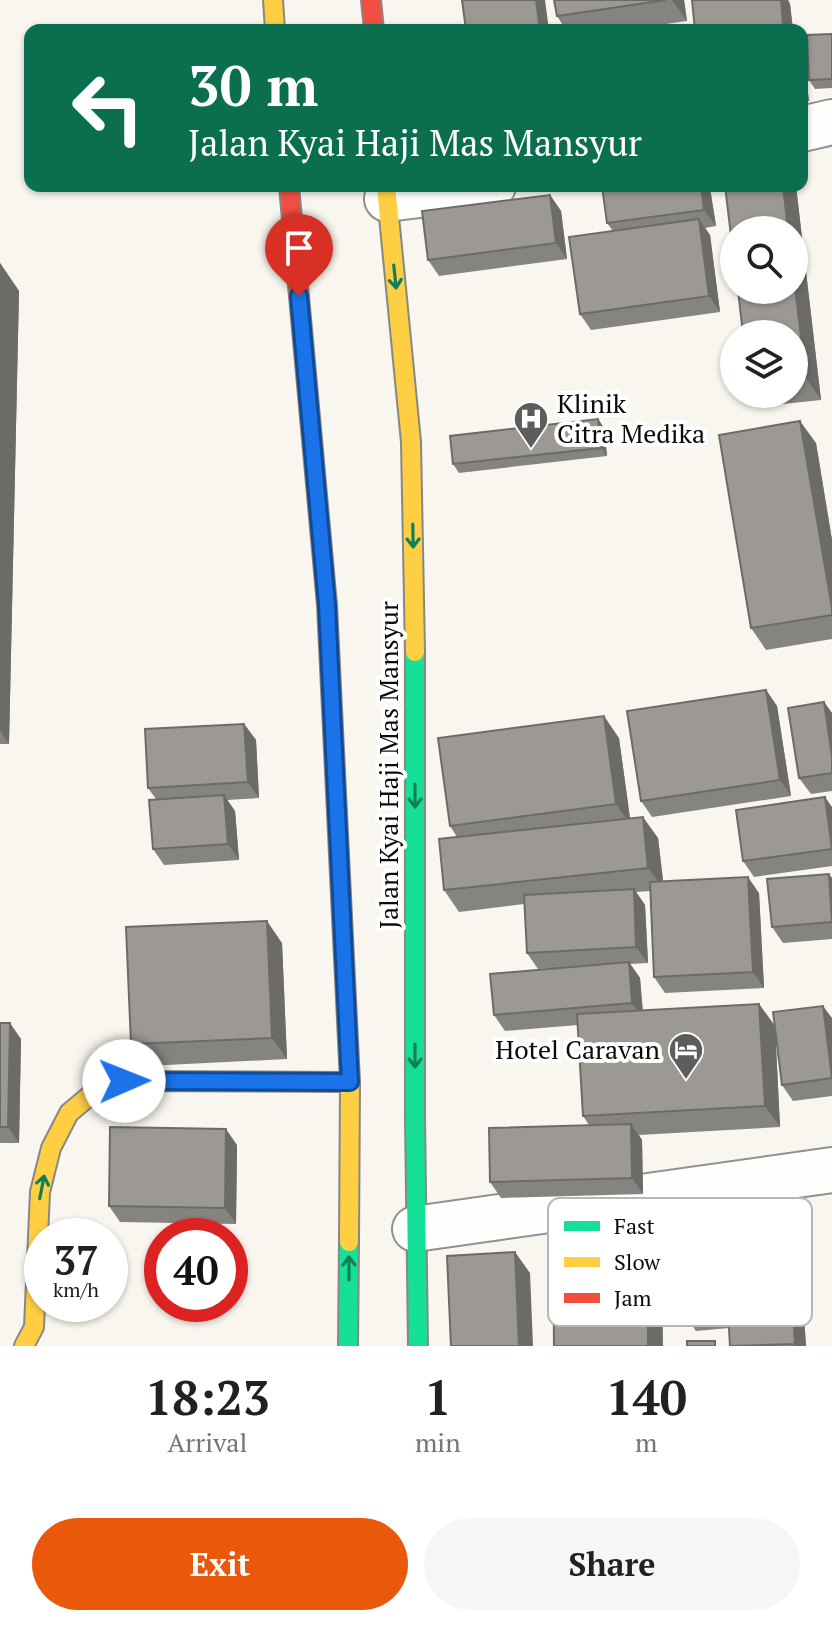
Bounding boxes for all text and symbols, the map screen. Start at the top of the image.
text: 30 m [188,48,318,122]
icon: left [56,56,160,160]
text: Jalan Kyai Haji Mas Mansyur [188,119,642,166]
pin [265,214,333,296]
map controls [720,216,808,408]
button: search [720,216,808,304]
icon: arrive [277,226,321,270]
one-way arrow [387,263,402,290]
button: layers [720,320,808,408]
place label: Klinik Citra Medika [557,386,705,450]
hospital icon: Klinik Citra Medika [512,400,550,450]
one-way arrow [406,522,421,549]
street label: Jalan Kyai Haji Mas Mansyur [371,601,405,929]
one-way arrow [407,782,423,809]
hotel icon: Hotel Caravan [667,1031,705,1081]
place label: Hotel Caravan [495,1032,660,1066]
position arrow [82,1039,166,1123]
one-way arrow [407,1042,423,1069]
one-way arrow [35,1174,50,1200]
legend [548,1198,812,1326]
text: Fast [614,1211,655,1240]
speed limit sign: 40 [144,1218,248,1322]
text: 37 [53,1233,99,1286]
text: Slow [614,1247,661,1276]
one-way arrow [341,1255,356,1282]
text: km/h [53,1276,99,1303]
text: Jam [614,1283,652,1312]
text: 18:23 [145,1365,270,1429]
text: 1 [424,1365,451,1429]
text: 140 [606,1365,687,1429]
text: Arrival [168,1425,247,1459]
text: min [415,1425,461,1459]
text: m [635,1425,658,1459]
button: Exit [32,1518,408,1610]
button: Share [424,1518,800,1610]

